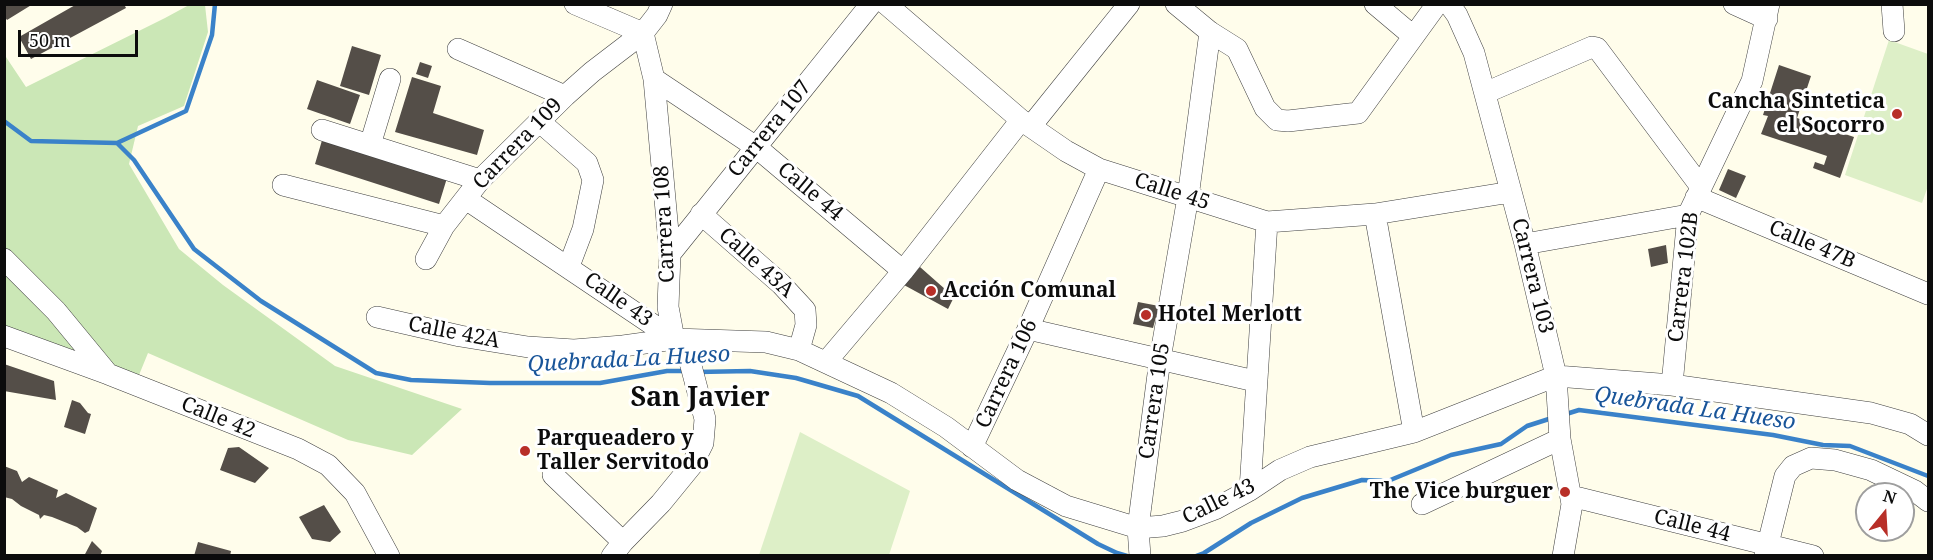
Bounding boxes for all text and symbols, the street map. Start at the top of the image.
scale bar [21,18,141,56]
text: 50 m [29,28,71,52]
street label: Carrera 107 [723,75,817,183]
place label: Cancha Sintetica el Socorro [1708,89,1885,139]
street label: Carrera 109 [468,93,568,195]
marker: Cancha Sintetica el Socorro [1890,107,1904,121]
street label: Calle 44 [772,157,848,227]
street label: Carrera 108 [649,165,681,283]
street label: Calle 45 [1131,168,1213,216]
street label: Carrera 102B [1663,210,1705,344]
street label: Calle 47B [1765,215,1859,275]
street label: Carrera 103 [1506,216,1558,336]
street label: Calle 43A [713,223,799,303]
street label: Calle 43 [579,267,657,333]
place label: Acción Comunal [943,278,1116,304]
marker: Acción Comunal [924,284,938,298]
place label: Hotel Merlott [1158,302,1302,328]
marker: Hotel Merlott [1139,308,1153,322]
street label: Calle 42A [406,312,502,354]
street label: Carrera 106 [971,315,1043,433]
street label: Carrera 105 [1134,341,1176,461]
water label: Quebrada La Hueso [527,342,731,378]
district label: San Javier [630,382,770,414]
water label: Quebrada La Hueso [1593,382,1797,436]
street label: Calle 42 [177,392,259,444]
place label: Parqueadero y Taller Servitodo [537,426,709,476]
marker: Parqueadero y Taller Servitodo [518,444,532,458]
street label: Calle 43 [1178,474,1260,530]
place label: The Vice burguer [1370,479,1553,505]
north arrow [1855,482,1915,542]
text: N [1881,484,1899,509]
marker: The Vice burguer [1558,485,1572,499]
street label: Calle 44 [1651,504,1733,548]

